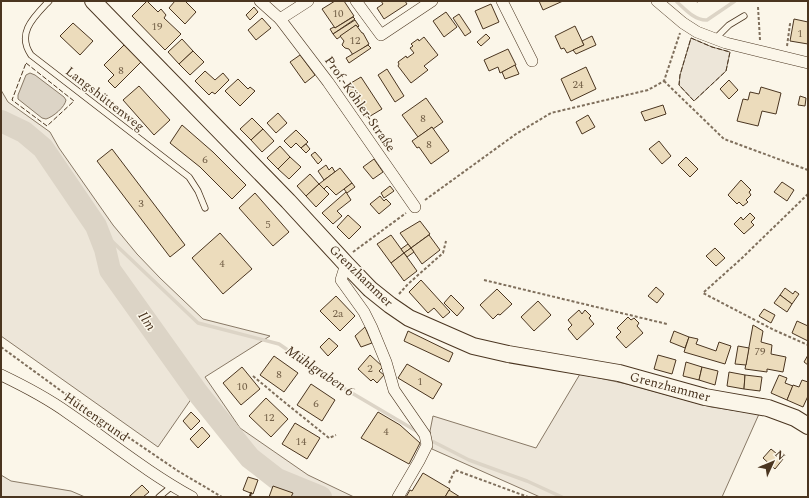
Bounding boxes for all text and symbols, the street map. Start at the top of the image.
house number: 10 [333,5,344,22]
house number: 19 [152,18,163,35]
house number: 1 [797,25,803,42]
house number: 12 [350,32,361,49]
street label: Prof.-Köhler-Straße [319,52,401,156]
street label: Langshüttenweg [61,62,149,136]
house number: 8 [118,62,124,79]
house number: 24 [573,76,584,93]
house number: 8 [420,110,426,127]
house number: 8 [426,136,432,153]
house number: 6 [202,151,208,168]
house number: 3 [138,195,144,212]
house number: 5 [265,216,271,233]
street label: Grenzhammer [324,240,398,312]
house number: 4 [219,255,225,272]
house number: 2a [333,305,344,322]
water label: Ilm [133,307,161,335]
water label: Mühlgraben 6 [281,340,359,402]
house number: 79 [755,343,766,360]
house number: 2 [367,360,373,377]
house number: 8 [276,366,282,383]
street label: Grenzhammer [627,367,713,407]
house number: 1 [417,373,423,390]
house number: 10 [237,378,248,395]
street label: Hüttengrund [60,387,132,447]
house number: 6 [313,395,319,412]
house number: 12 [264,409,275,426]
house number: 4 [383,423,389,440]
house number: 14 [296,433,307,450]
north arrow [753,442,793,482]
text: N [771,446,789,465]

